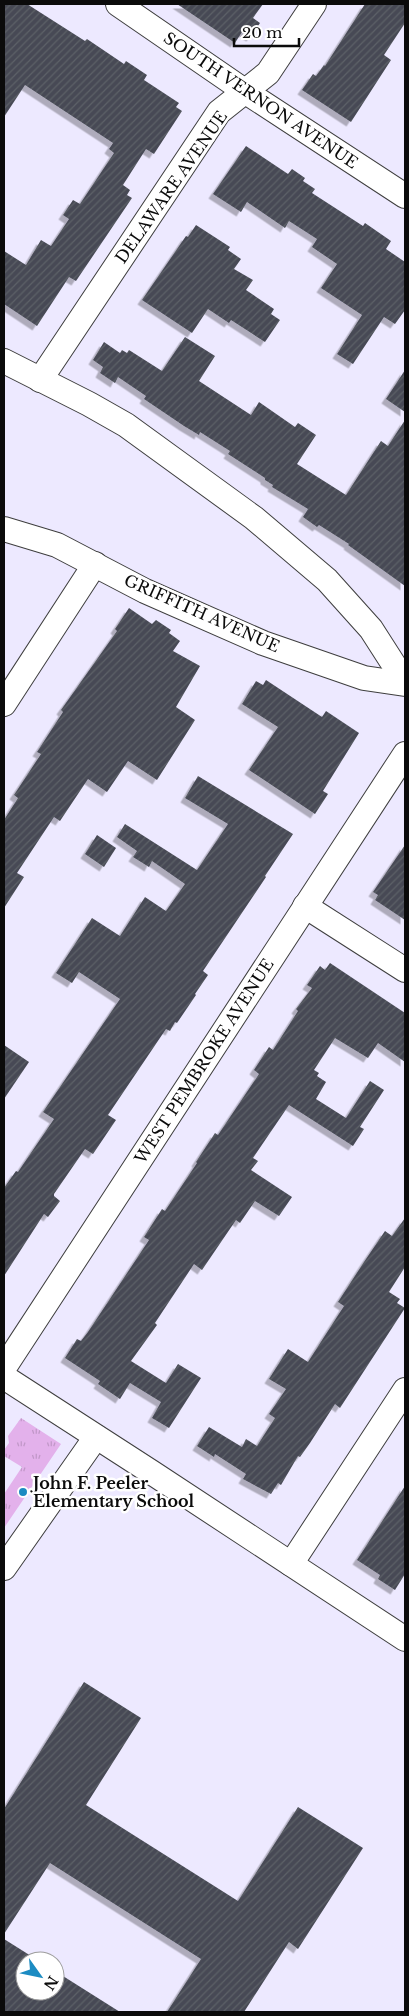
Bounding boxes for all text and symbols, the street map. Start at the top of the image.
scale bar [234,15,299,47]
text: 20 m [242,23,282,42]
street label: SOUTH VERNON AVENUE [160,27,362,173]
street label: DELAWARE AVENUE [111,107,231,267]
street label: GRIFFITH AVENUE [121,570,283,656]
street label: WEST PEMBROKE AVENUE [130,955,278,1168]
place label: John F. Peeler Elementary School [30,1473,195,1511]
marker: John F. Peeler Elementary School [17,1486,29,1498]
north arrow [15,1951,65,2001]
text: N [40,1973,62,1994]

